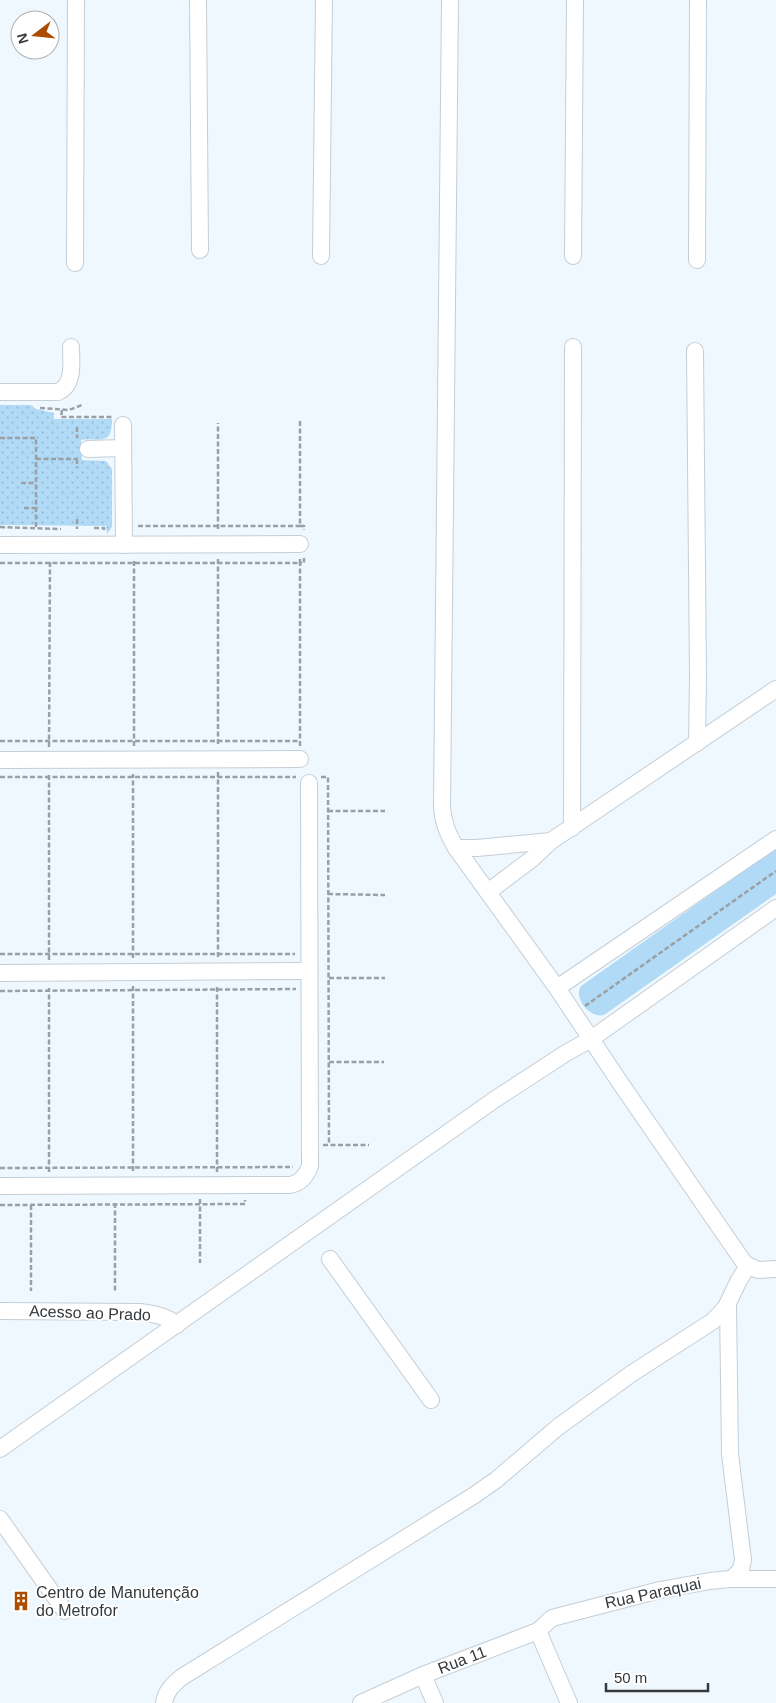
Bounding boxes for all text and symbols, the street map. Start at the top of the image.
north arrow [10,10,60,60]
text: N [13,32,32,46]
street label: Acesso ao Prado [29,1302,151,1324]
street label: Rua Paraquai [603,1575,703,1611]
place label: Centro de Manutenção do Metrofor [36,1584,199,1619]
building icon: Centro de Manutenção do Metrofor [10,1590,32,1612]
street label: Rua 11 [435,1643,489,1677]
scale bar [606,1660,708,1692]
text: 50 m [614,1669,647,1686]

